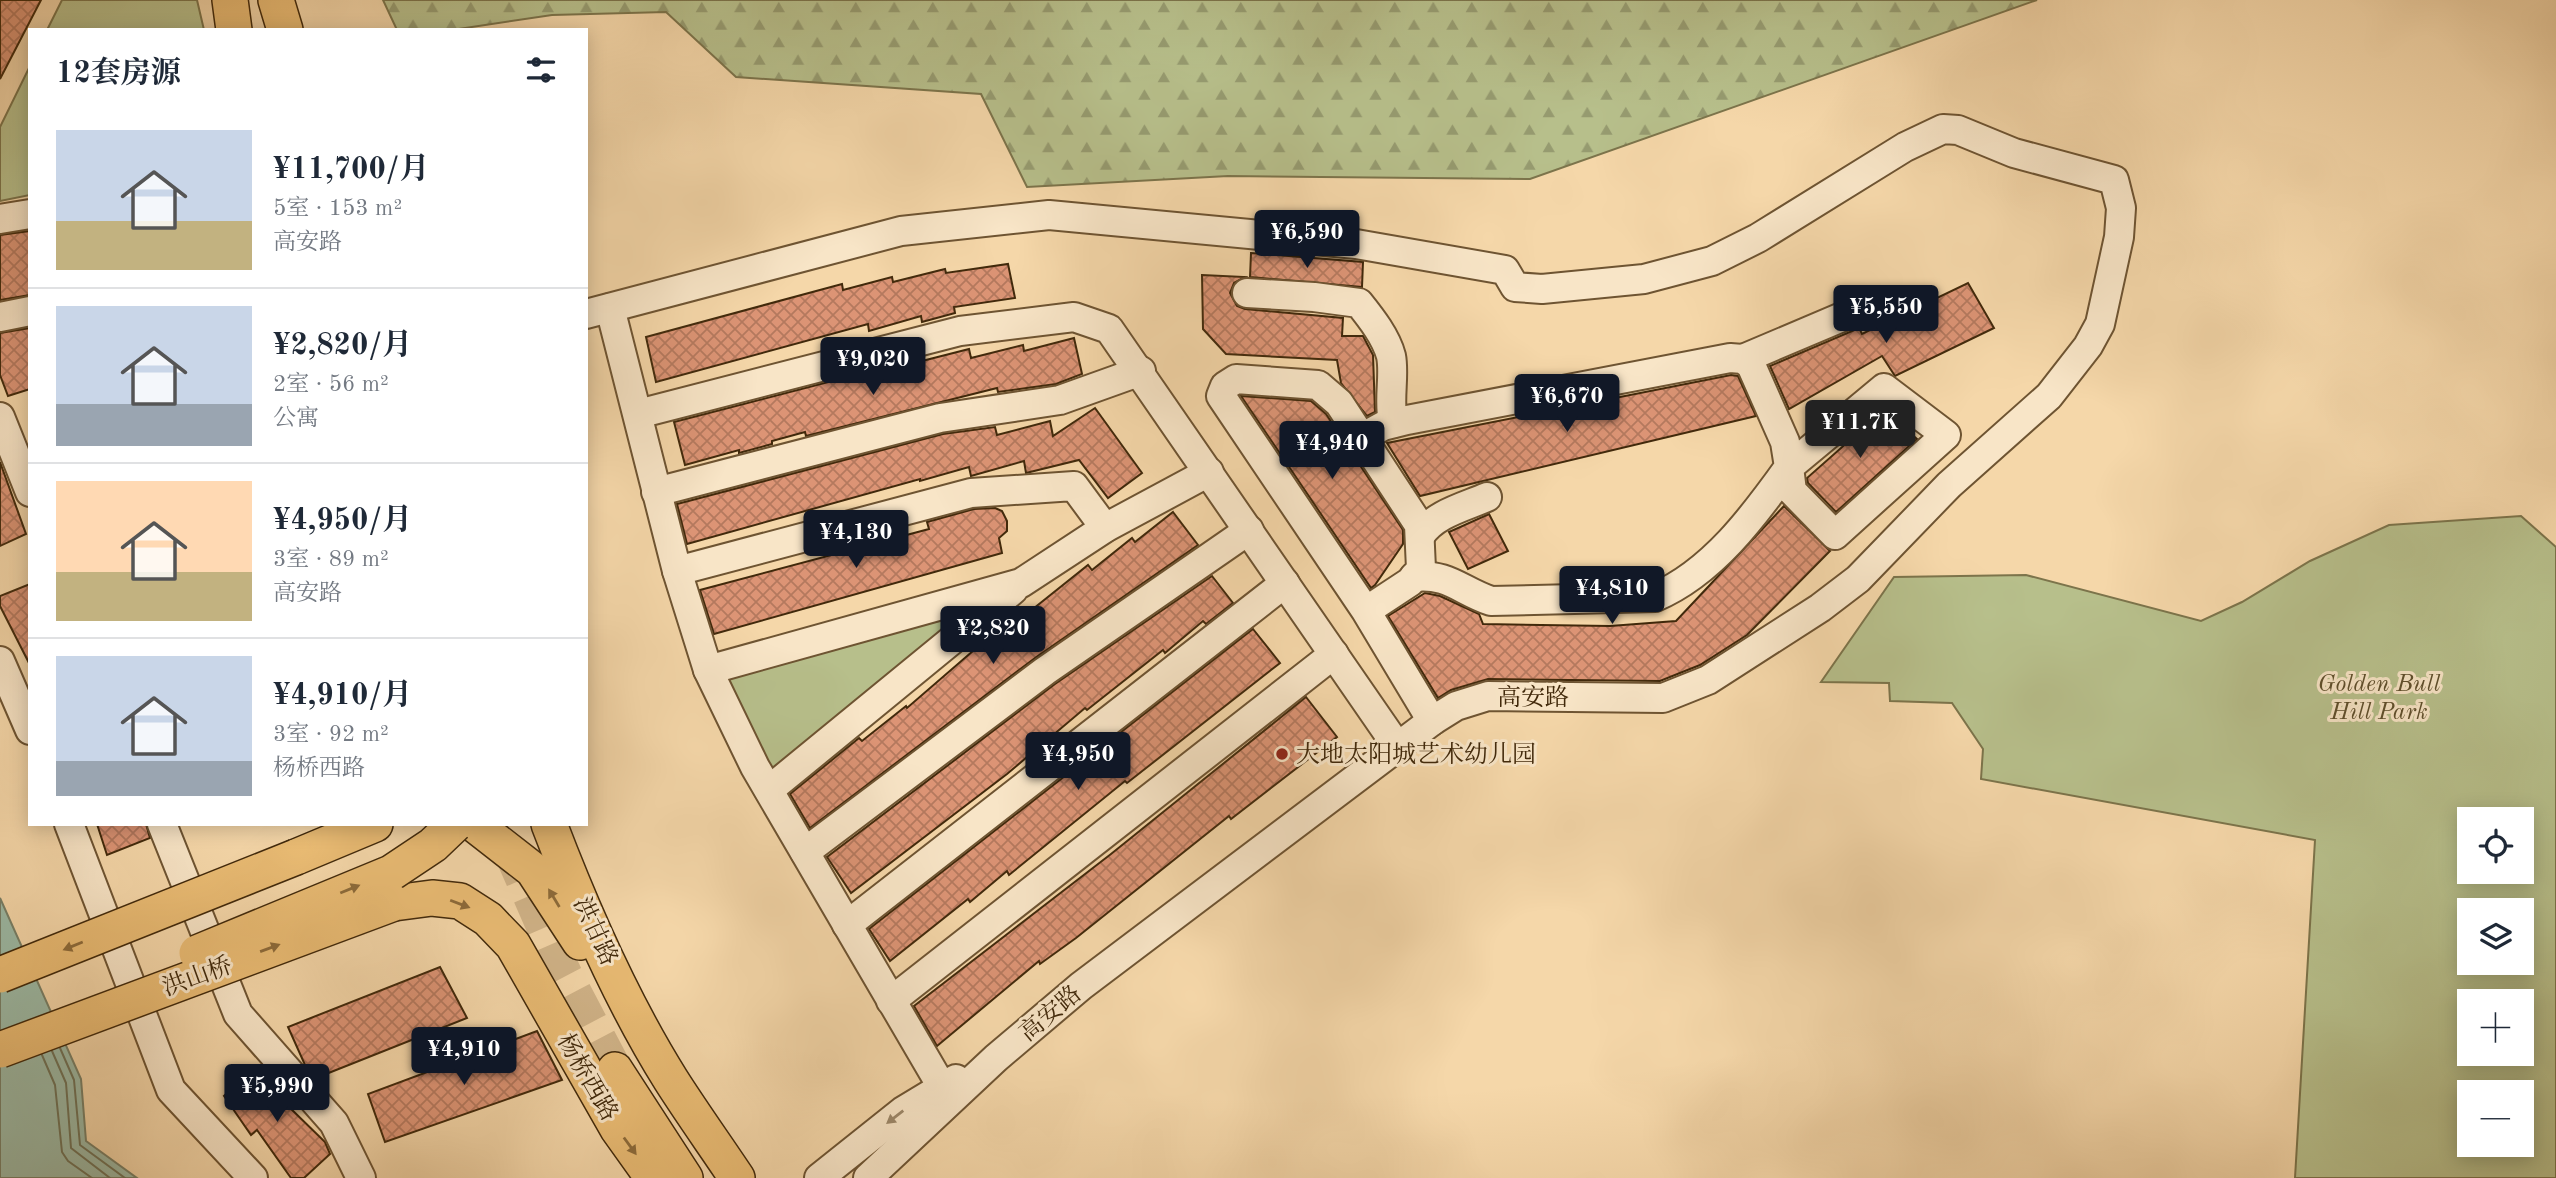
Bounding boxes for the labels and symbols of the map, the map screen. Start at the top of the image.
pin: ¥6,590 [1250,210,1364,270]
pin: ¥5,550 [1829,286,1943,345]
pin: ¥9,020 [816,338,930,397]
pin: ¥6,670 [1510,374,1624,434]
pin: ¥11.7K [1803,400,1917,460]
pin: ¥4,940 [1275,421,1389,481]
pin: ¥4,130 [799,510,913,570]
pin: ¥4,810 [1555,566,1669,626]
pin: ¥2,820 [936,606,1050,666]
park label: Golden Bull Hill Park [2317,673,2441,725]
street label: 高安路 [1497,684,1569,711]
pin: ¥4,950 [1021,732,1135,792]
place label: 大地太阳城艺术幼儿园 [1296,741,1536,768]
marker: 大地太阳城艺术幼儿园 [1274,746,1290,762]
one-way arrow [340,883,361,894]
one-way arrow [547,889,560,908]
street label: 洪甘路 [568,893,623,970]
one-way arrow [450,899,471,910]
one-way arrow [62,940,83,951]
one-way arrow [260,943,281,954]
street label: 洪山桥 [159,951,236,1001]
street label: 高安路 [1014,980,1087,1047]
pin: ¥4,910 [407,1028,521,1087]
street label: 杨桥西路 [552,1029,623,1126]
pin: ¥5,990 [220,1064,334,1124]
one-way arrow [887,1110,905,1125]
one-way arrow [623,1137,637,1155]

